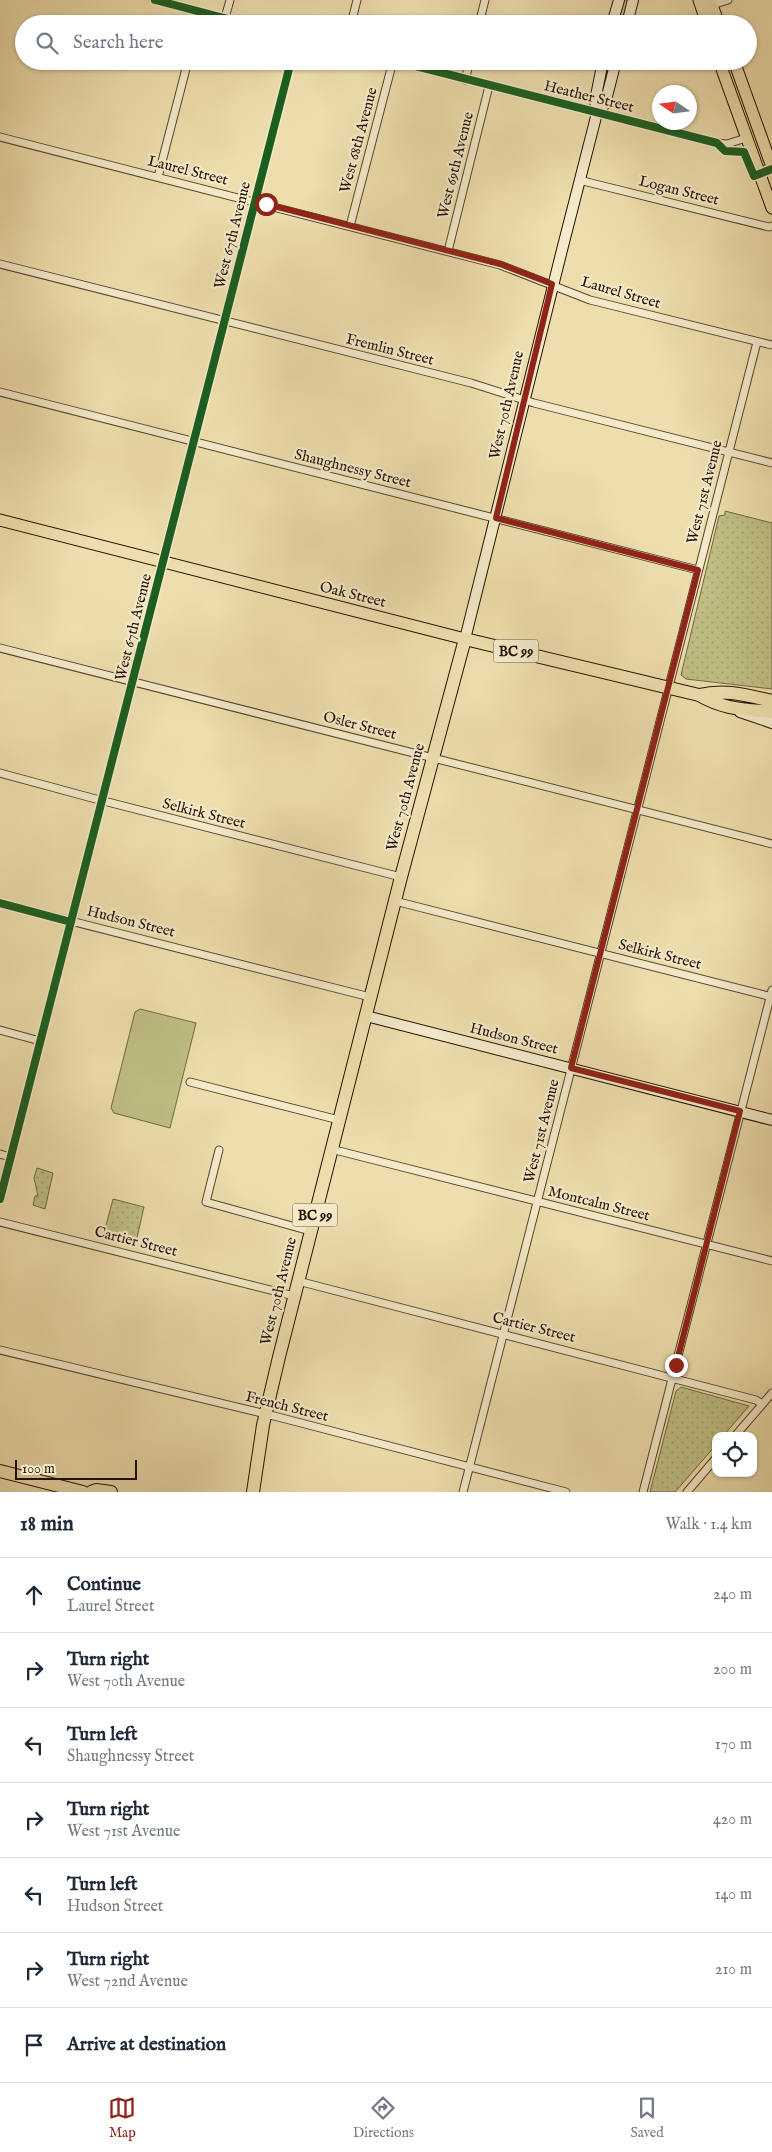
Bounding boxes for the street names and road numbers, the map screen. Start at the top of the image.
street label: Heather Street [542,76,636,117]
street label: West 68th Avenue [335,85,382,195]
street label: West 69th Avenue [433,110,478,220]
street label: Laurel Street [146,151,230,190]
street label: Logan Street [637,171,721,210]
street label: West 67th Avenue [210,179,255,291]
street label: Laurel Street [579,272,663,313]
street label: Fremlin Street [344,329,436,370]
street label: West 70th Avenue [485,349,528,461]
street label: West 71st Avenue [682,438,727,546]
street label: Shaughnessy Street [293,445,413,492]
street label: West 67th Avenue [111,571,156,683]
street label: Oak Street [318,577,388,612]
road number: BC 99 [494,640,538,662]
street label: Osler Street [321,707,398,744]
street label: West 70th Avenue [382,741,429,853]
street label: Selkirk Street [160,794,247,833]
street label: Hudson Street [85,901,177,942]
street label: Selkirk Street [616,935,703,974]
street label: Hudson Street [468,1018,560,1059]
street label: West 71st Avenue [519,1077,564,1185]
street label: Montcalm Street [546,1182,652,1225]
road number: BC 99 [292,1204,338,1226]
street label: Cartier Street [92,1222,179,1261]
street label: West 70th Avenue [256,1235,301,1347]
street label: Cartier Street [490,1308,577,1347]
street label: French Street [244,1387,330,1426]

